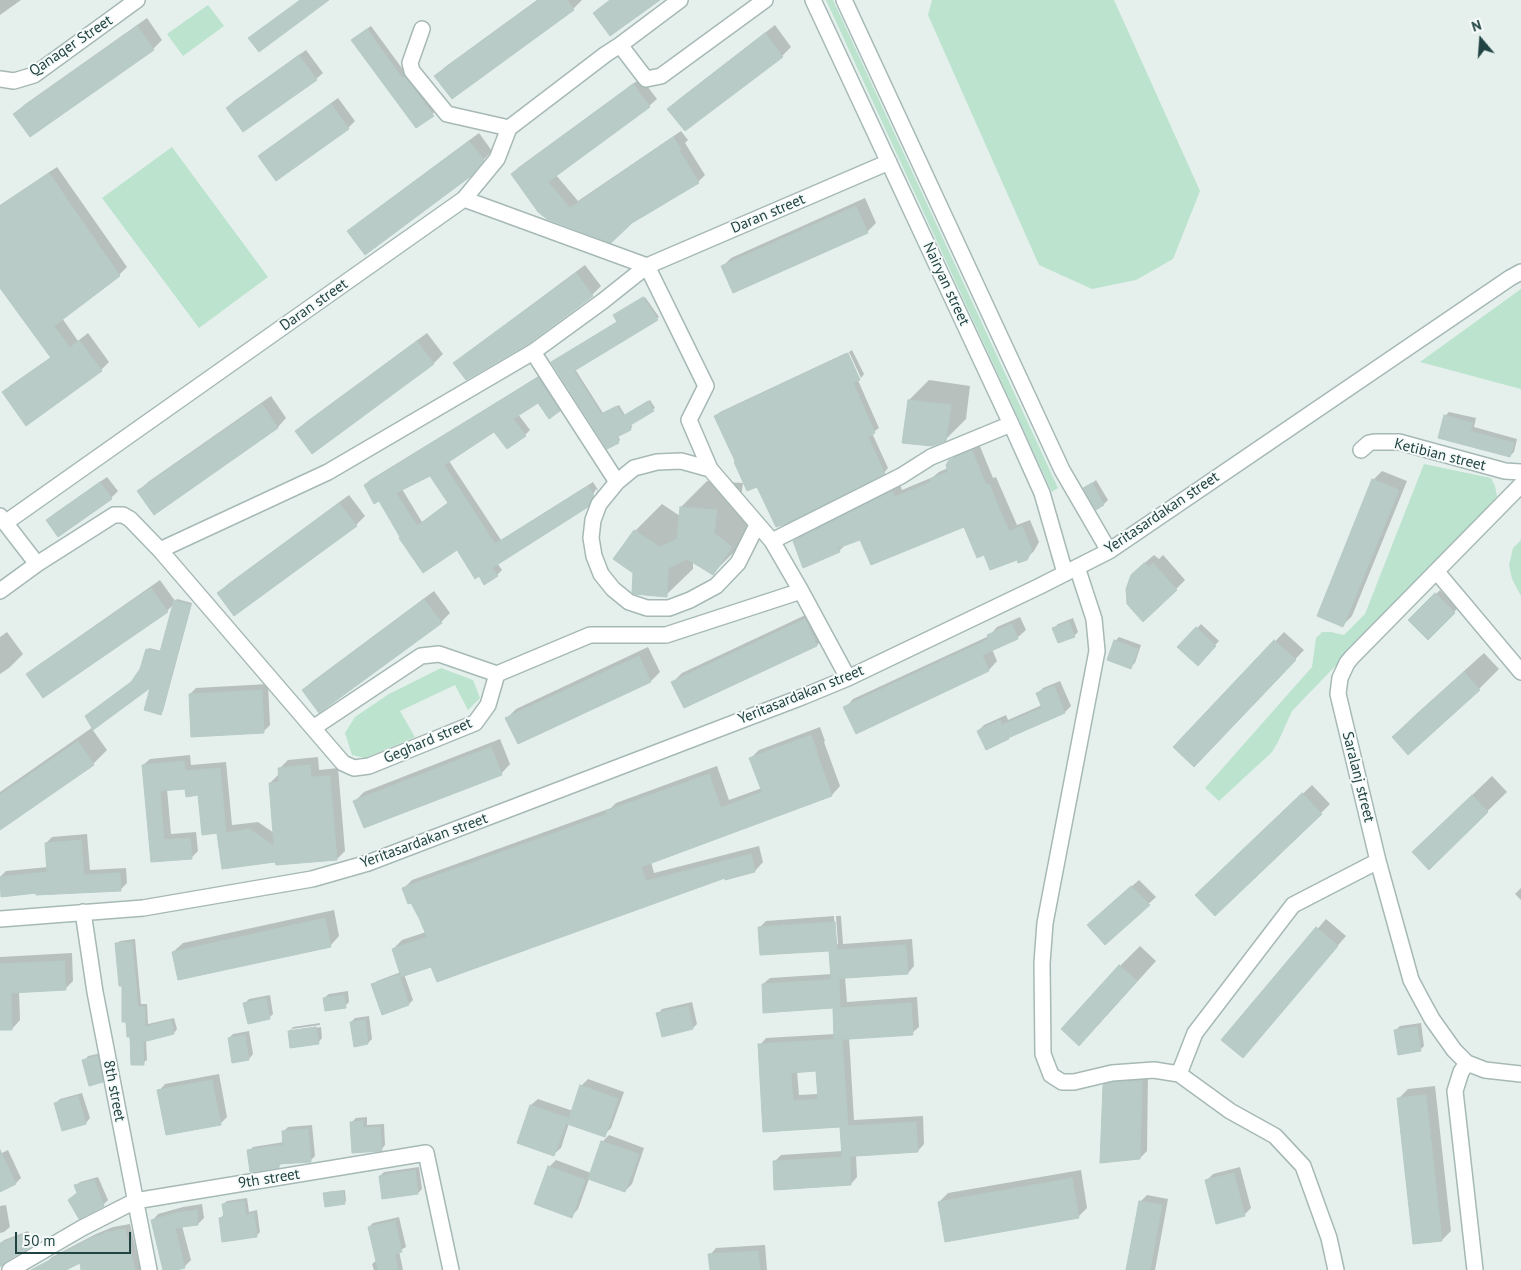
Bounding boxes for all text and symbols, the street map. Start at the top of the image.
street label: Qanaqer Street [26,12,116,80]
north arrow [1456,15,1506,65]
text: N [1469,16,1484,36]
street label: Daran street [728,190,808,238]
street label: Nairyan street [919,239,973,329]
street label: Daran street [277,275,351,335]
street label: Ketibian street [1392,435,1488,475]
street label: Yeritasardakan street [1101,468,1223,558]
street label: Yeritasardakan street [735,662,867,728]
street label: Geghard street [381,714,475,768]
street label: Saralanj street [1338,730,1378,824]
street label: Yeritasardakan street [358,810,490,872]
street label: 8th street [99,1059,129,1123]
street label: 9th street [237,1165,301,1193]
scale bar [18,1222,134,1254]
text: 50 m [23,1231,56,1250]

